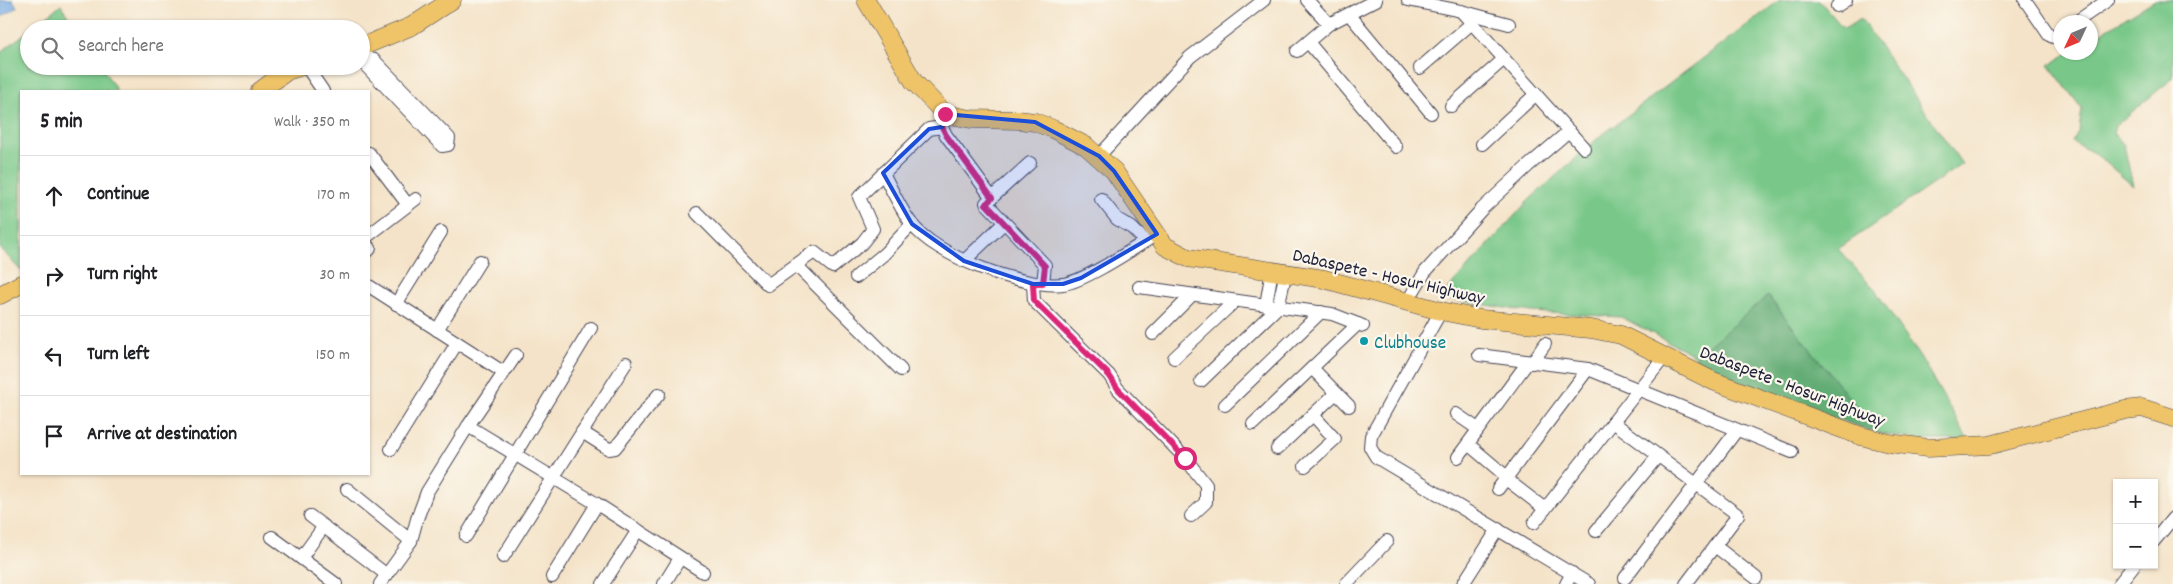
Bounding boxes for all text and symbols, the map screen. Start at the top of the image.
north arrow [2053,15,2098,60]
search box [20,20,370,75]
icon: search [38,34,66,62]
text: Search here [78,34,164,61]
route end [934,103,957,126]
text: 5 min [40,108,83,138]
text: Walk · 350 m [274,111,350,134]
icon: ahead [40,182,68,210]
text: Continue [87,182,149,209]
text: 170 m [317,184,350,207]
street label: Dabaspete - Hosur Highway [1289,243,1487,314]
icon: right [40,262,68,290]
text: Turn right [87,262,158,289]
text: 30 m [320,264,350,287]
place label: Clubhouse [1374,331,1446,358]
marker: Clubhouse [1358,335,1370,347]
street label: Dabaspete - Hosur Highway [1695,340,1889,436]
icon: left [40,342,68,370]
text: Turn left [87,342,150,369]
text: 150 m [316,344,350,367]
icon: arrive [40,422,68,450]
text: Arrive at destination [87,422,237,449]
route start [1174,447,1197,470]
map controls [2113,479,2158,569]
button: + [2113,479,2158,524]
button: − [2113,524,2158,569]

